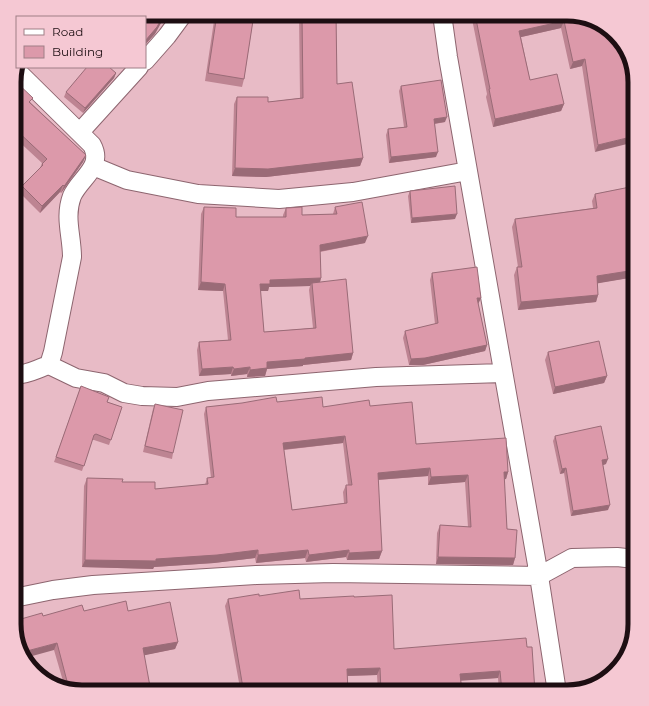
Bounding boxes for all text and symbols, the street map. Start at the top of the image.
legend [16,16,146,68]
text: Road [52,24,83,39]
text: Building [52,44,103,59]

